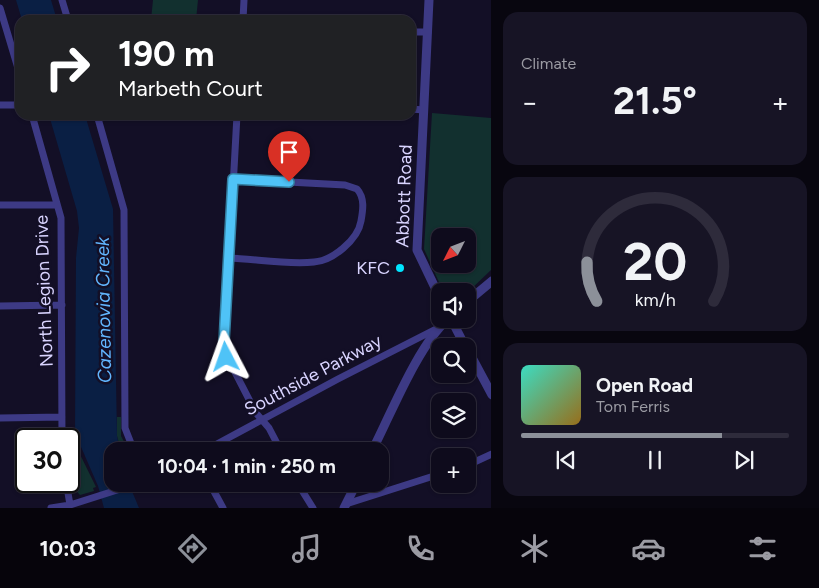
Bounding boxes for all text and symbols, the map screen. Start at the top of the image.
text: 190 m [118,33,215,75]
icon: right [35,35,100,100]
text: Climate [521,54,576,73]
text: Marbeth Court [118,75,263,102]
text: 21.5° [613,78,697,124]
text: − [521,85,538,119]
text: + [772,85,789,119]
pin [268,131,310,182]
icon: arrive [275,138,303,166]
street label: Abbott Road [391,144,417,248]
street label: North Legion Drive [30,214,58,367]
north arrow [431,228,476,272]
map controls [431,228,476,493]
text: 20 [623,231,687,293]
water label: Cazenovia Creek [91,236,116,383]
place label: KFC [356,257,390,279]
marker: KFC [394,262,406,274]
button: sound [431,283,476,328]
text: km/h [635,289,675,310]
street label: Southside Parkway [241,329,386,420]
position arrow [199,330,251,382]
button: search [431,338,476,383]
text: Open Road [596,374,693,397]
button: layers [431,393,476,438]
text: Tom Ferris [596,397,670,416]
speed limit sign: 30 [15,428,80,493]
icon: previous [552,446,580,474]
icon: pause [641,446,669,474]
icon: next [730,446,758,474]
button: + [431,448,476,493]
text: 10:04 · 1 min · 250 m [157,455,336,478]
icon: directions [175,531,210,566]
icon: music [289,531,324,566]
icon: phone [403,531,438,566]
icon: climate [517,531,552,566]
icon: car [631,531,666,566]
icon: filters [745,531,780,566]
text: 10:03 [39,535,96,562]

